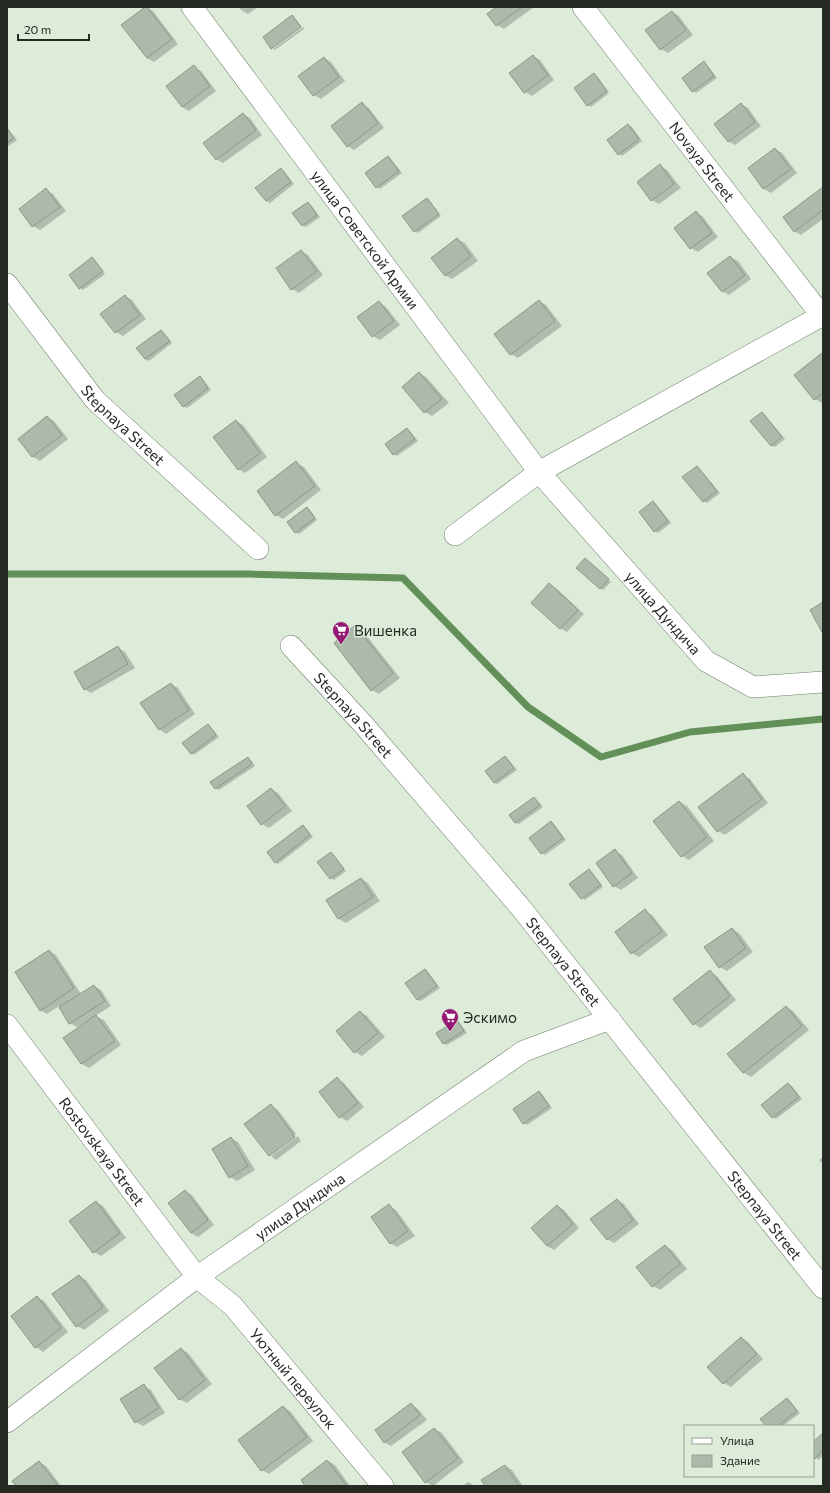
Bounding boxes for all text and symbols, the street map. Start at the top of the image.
scale bar [18,16,89,42]
text: 20 m [24,22,51,36]
street label: Novaya Street [666,118,739,205]
street label: улица Советской Армии [308,166,423,312]
street label: Stepnaya Street [78,381,169,469]
street label: улица Дундича [622,567,705,658]
supermarket icon: Вишенка [331,620,351,645]
place label: Вишенка [354,621,417,639]
street label: Stepnaya Street [311,668,397,761]
street label: Stepnaya Street [523,913,604,1010]
supermarket icon: Эскимо [440,1007,460,1032]
place label: Эскимо [463,1008,517,1026]
street label: Rostovskaya Street [56,1093,149,1209]
street label: Stepnaya Street [724,1167,806,1263]
street label: улица Дундича [251,1169,348,1243]
street label: Уютный переулок [246,1324,340,1432]
legend [684,1425,814,1477]
text: Улица [720,1433,754,1447]
text: Здание [720,1453,760,1467]

